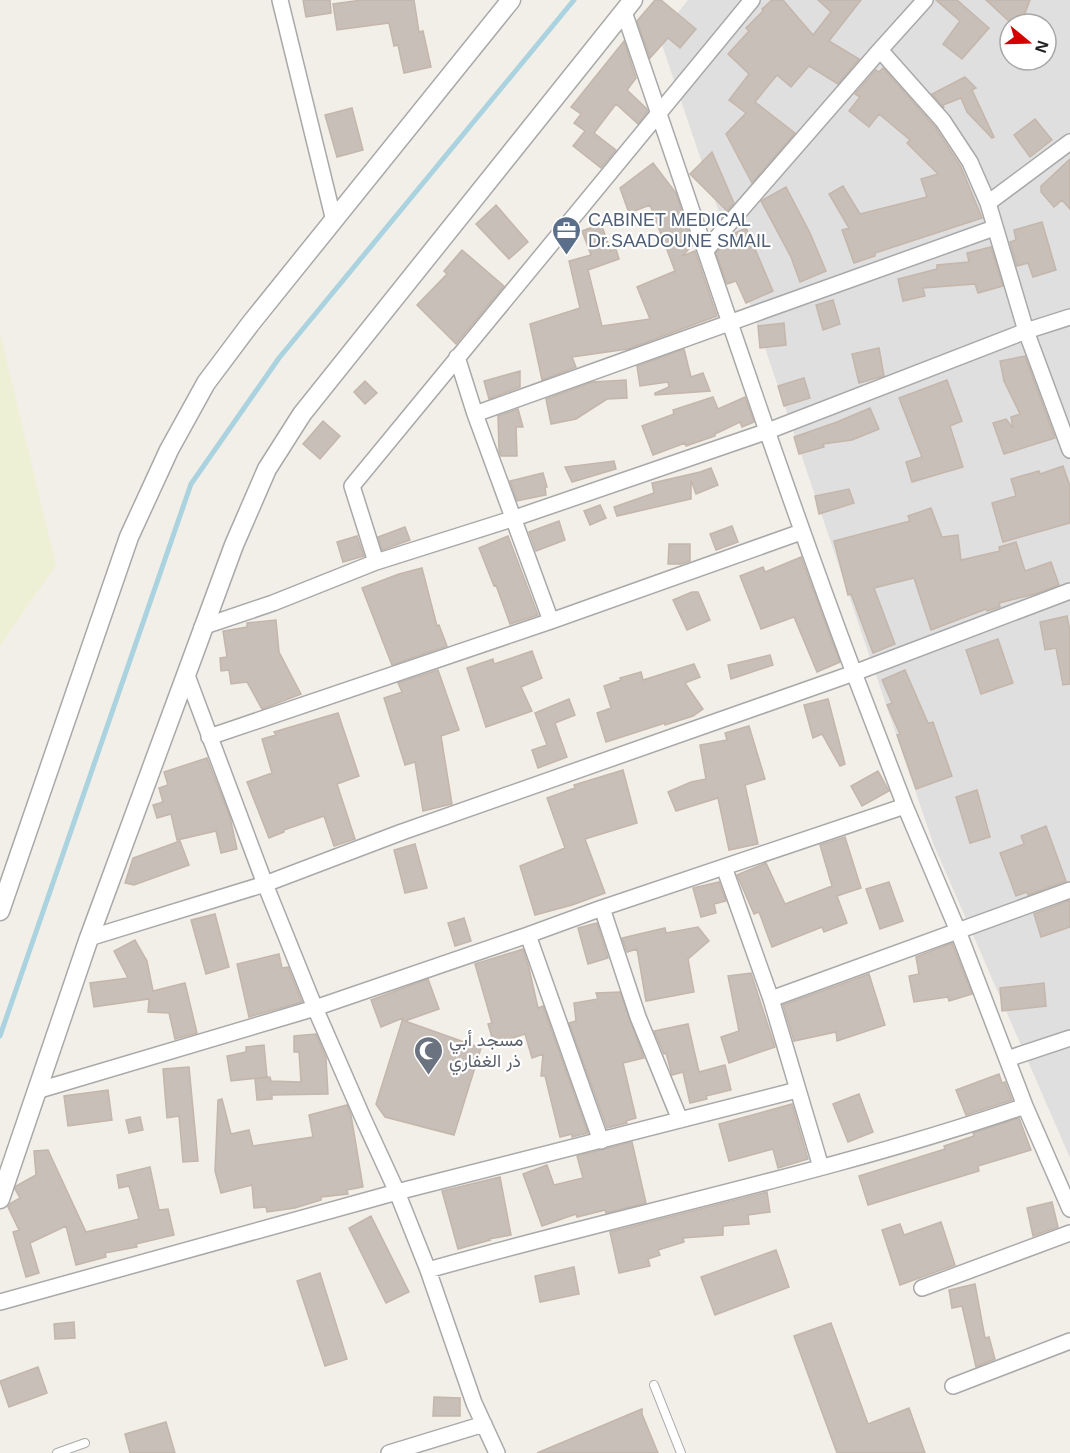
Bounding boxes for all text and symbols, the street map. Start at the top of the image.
north arrow [998,12,1058,72]
text: N [1032,38,1052,55]
place label: CABINET MEDICAL Dr.SAADOUNE SMAIL [588,210,771,251]
office icon: CABINET MEDICAL Dr.SAADOUNE SMAIL [551,214,583,256]
place label: مسجد أبي ذر الغفاري [449,1030,523,1076]
mosque icon: مسجد أبي ذر الغفاري [412,1034,444,1076]

